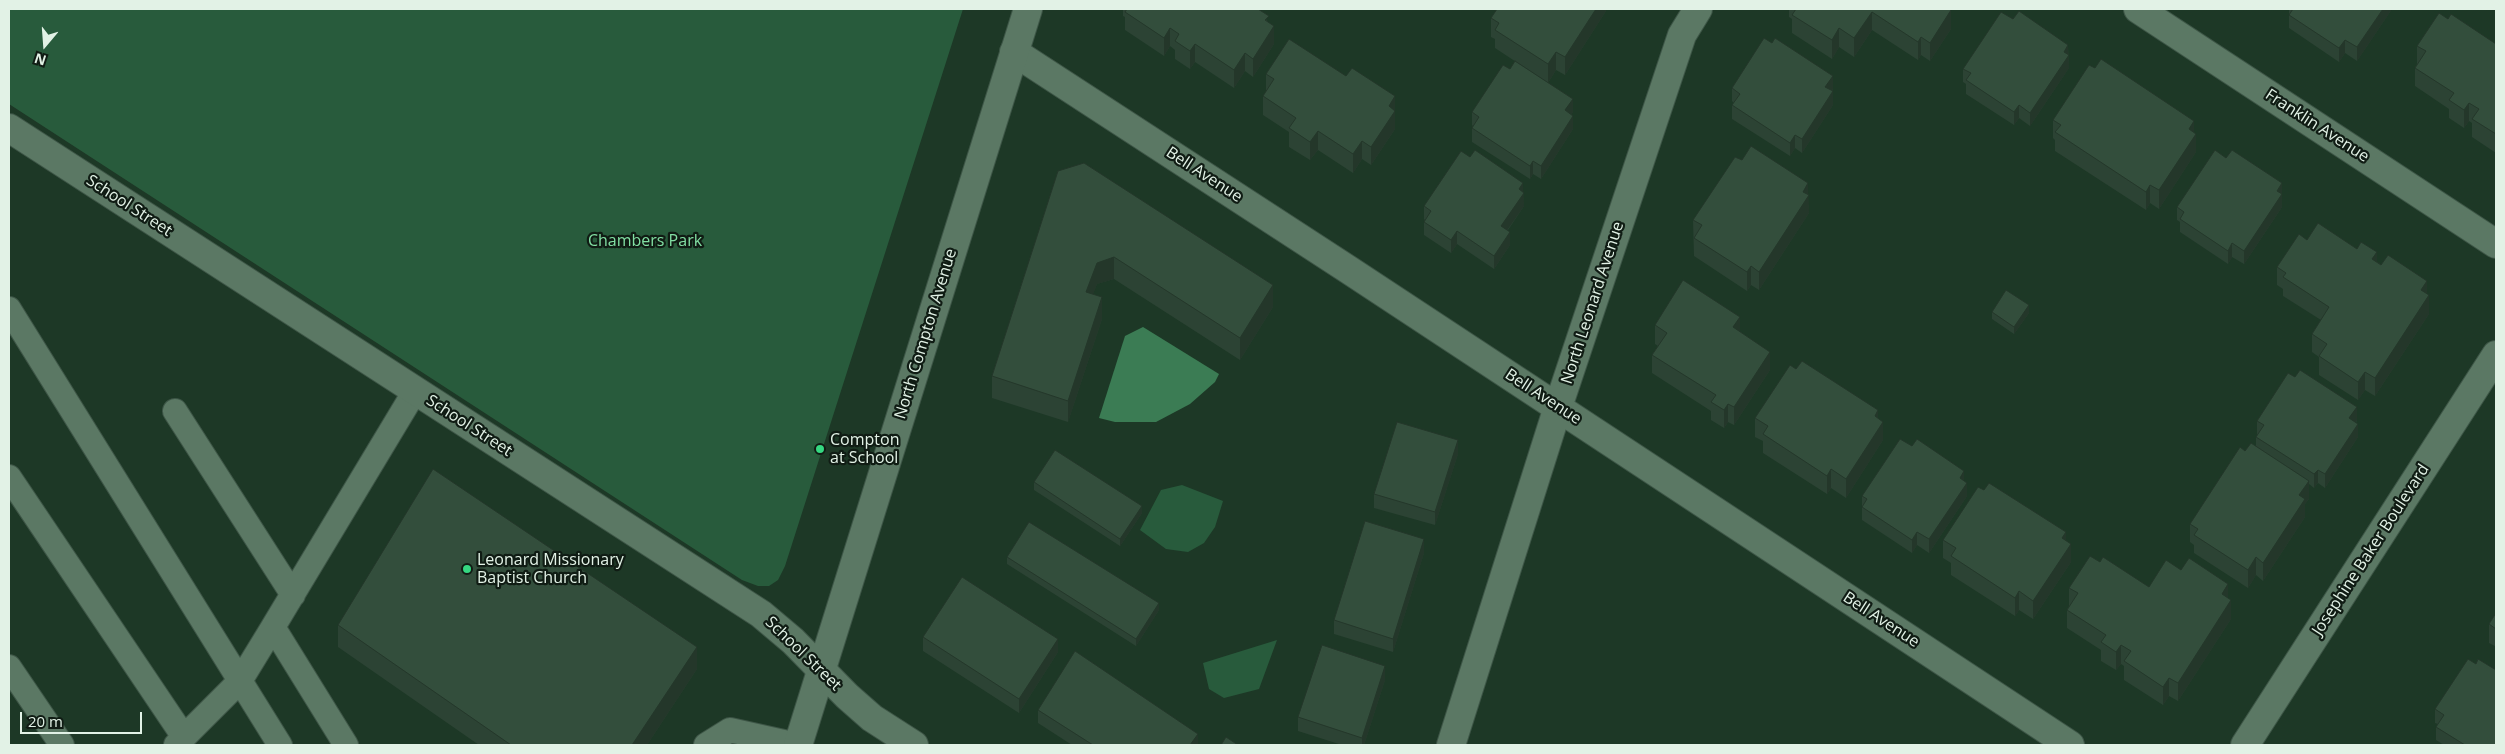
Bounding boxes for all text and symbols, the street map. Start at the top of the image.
north arrow [20,20,70,70]
text: N [32,49,49,71]
street label: Franklin Avenue [2262,85,2372,167]
street label: Bell Avenue [1162,143,1246,207]
street label: School Street [83,171,175,241]
street label: North Leonard Avenue [1558,219,1628,387]
park label: Chambers Park [588,231,702,251]
street label: North Compton Avenue [891,246,961,422]
street label: Bell Avenue [1501,365,1585,429]
street label: School Street [423,391,515,461]
place label: Compton at School [830,430,899,468]
marker: Compton at School [814,443,826,455]
street label: Josephine Baker Boulevard [2308,461,2434,639]
place label: Leonard Missionary Baptist Church [477,550,624,588]
marker: Leonard Missionary Baptist Church [461,563,473,575]
street label: Bell Avenue [1839,588,1923,652]
street label: School Street [761,613,845,695]
scale bar [22,702,145,734]
text: 20 m [28,711,63,731]

